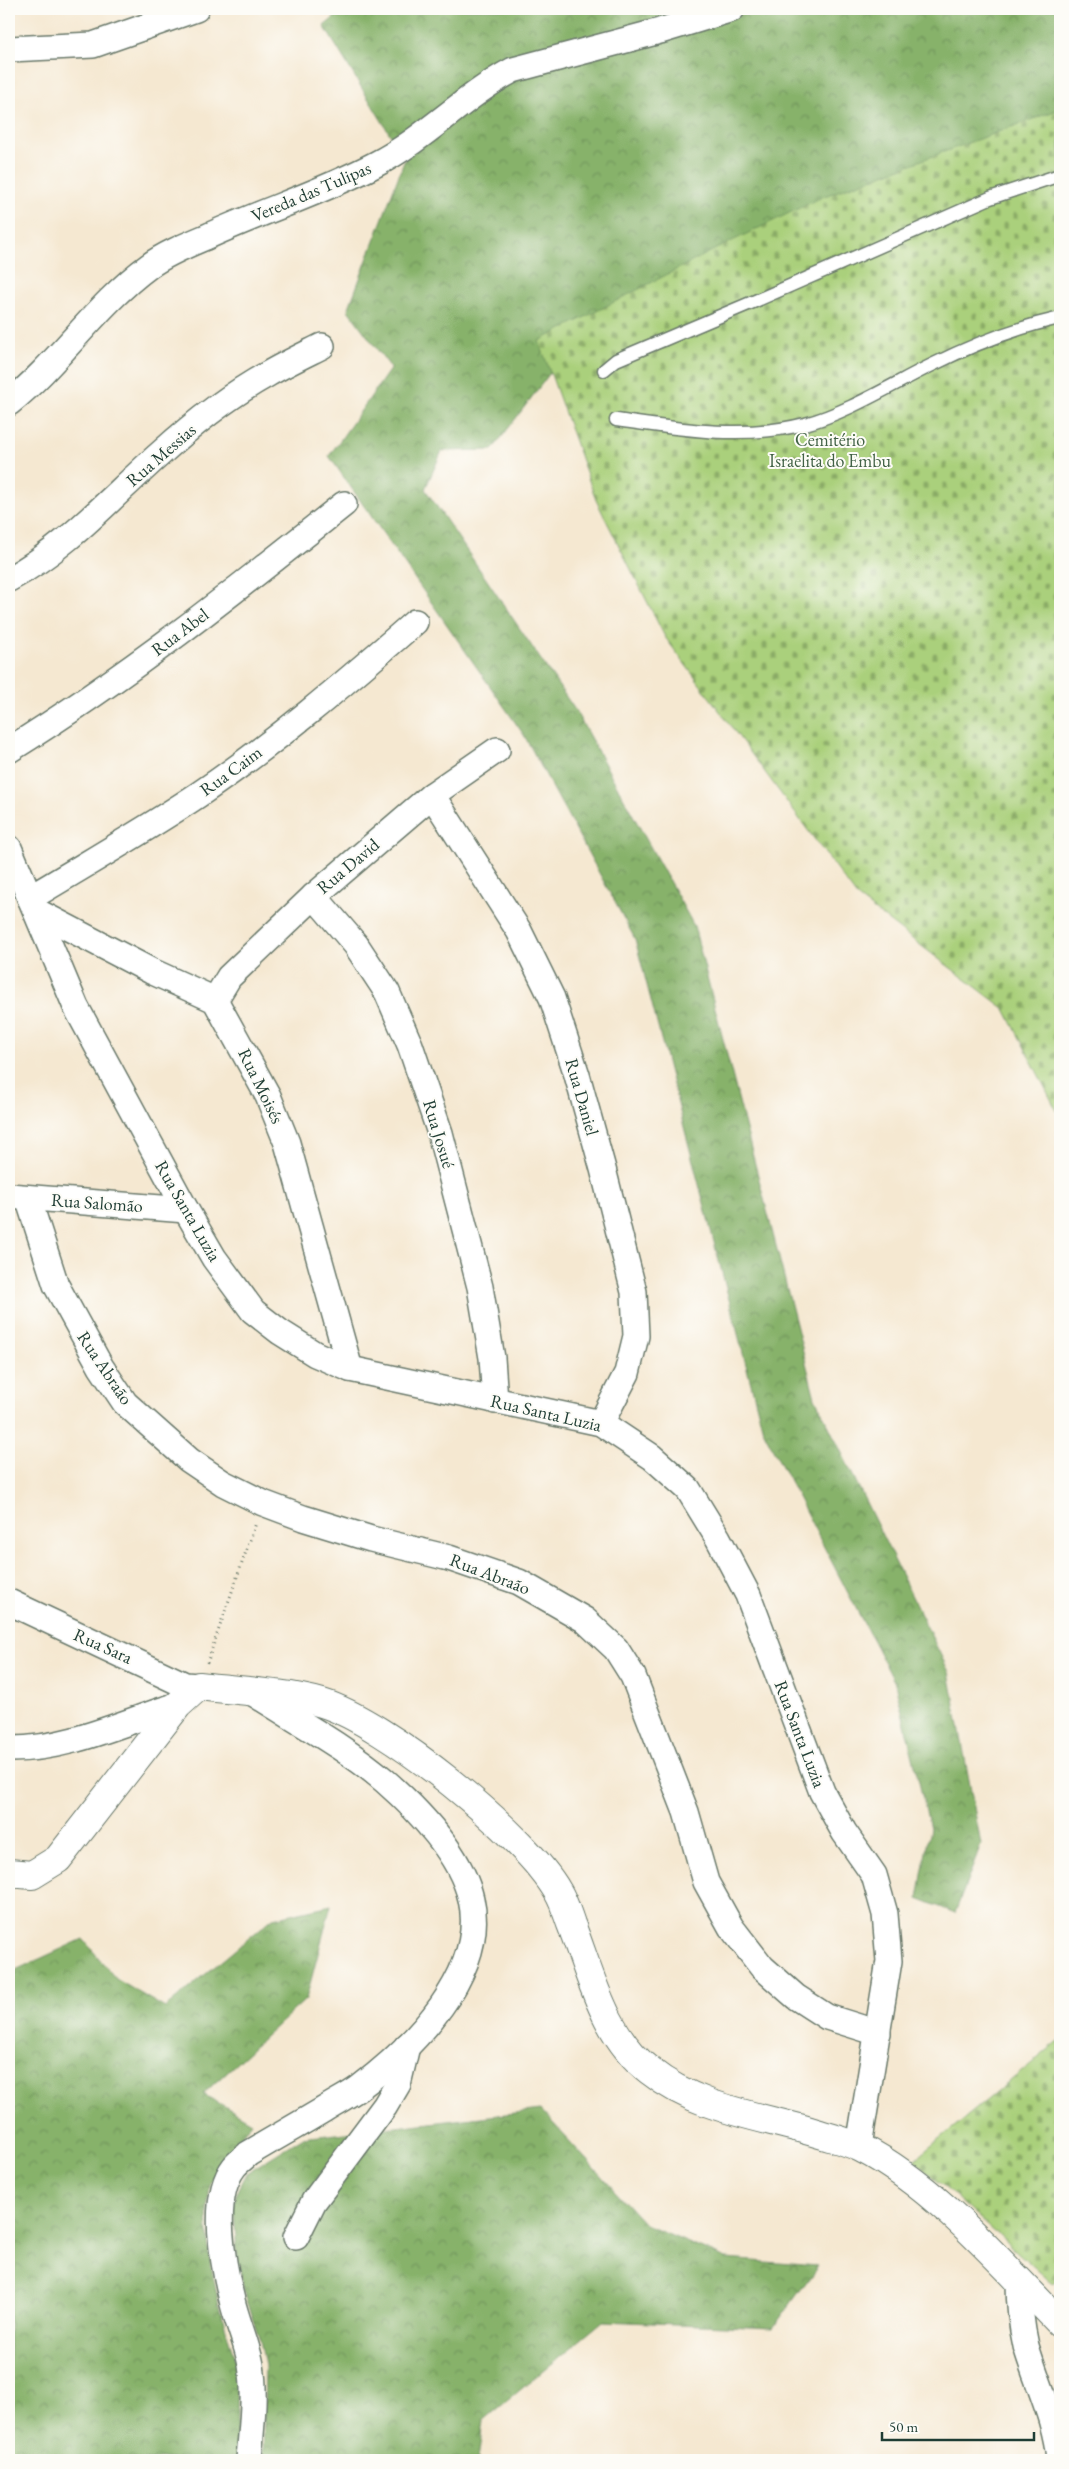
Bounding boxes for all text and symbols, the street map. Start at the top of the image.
street label: Vereda das Tulipas [247,156,374,227]
street label: Rua Messias [121,418,200,491]
park label: Cemitério Israelita do Embu [769,428,891,472]
street label: Rua Abel [146,603,213,661]
street label: Rua Caim [195,740,266,801]
street label: Rua David [312,832,384,899]
street label: Rua Moisés [233,1044,290,1127]
street label: Rua Daniel [561,1056,604,1138]
street label: Rua Josué [418,1097,461,1171]
street label: Rua Santa Luzia [150,1156,227,1266]
street label: Rua Salomão [50,1188,144,1217]
street label: Rua Abraão [72,1326,139,1409]
street label: Rua Santa Luzia [488,1389,605,1437]
street label: Rua Abraão [447,1548,534,1599]
street label: Rua Sara [70,1622,137,1669]
street label: Rua Santa Luzia [769,1677,832,1791]
scale bar [882,2409,1034,2441]
text: 50 m [889,2417,918,2436]

